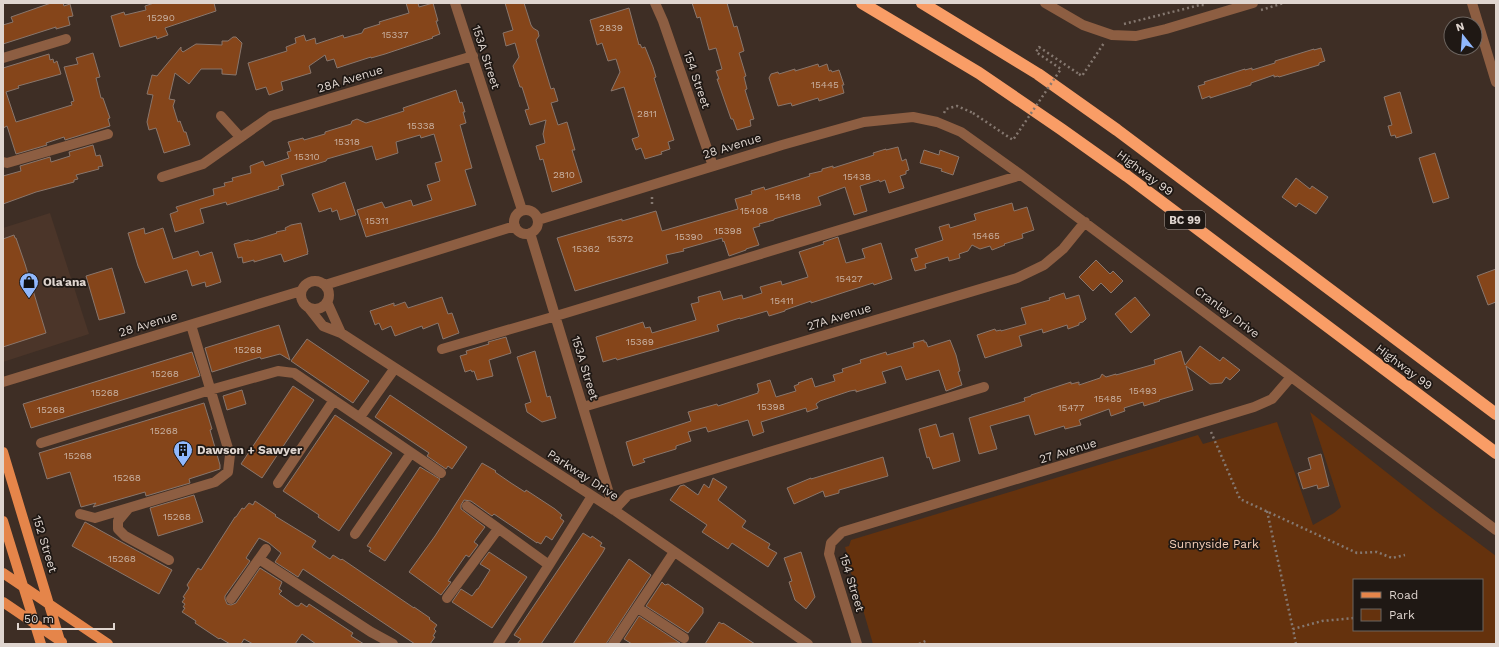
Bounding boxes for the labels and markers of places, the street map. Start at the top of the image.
shop icon: Ola'ana [18,271,40,299]
place label: Ola'ana [43,275,86,289]
building icon: Dawson + Sawyer [172,439,194,467]
place label: Dawson + Sawyer [197,443,303,457]

